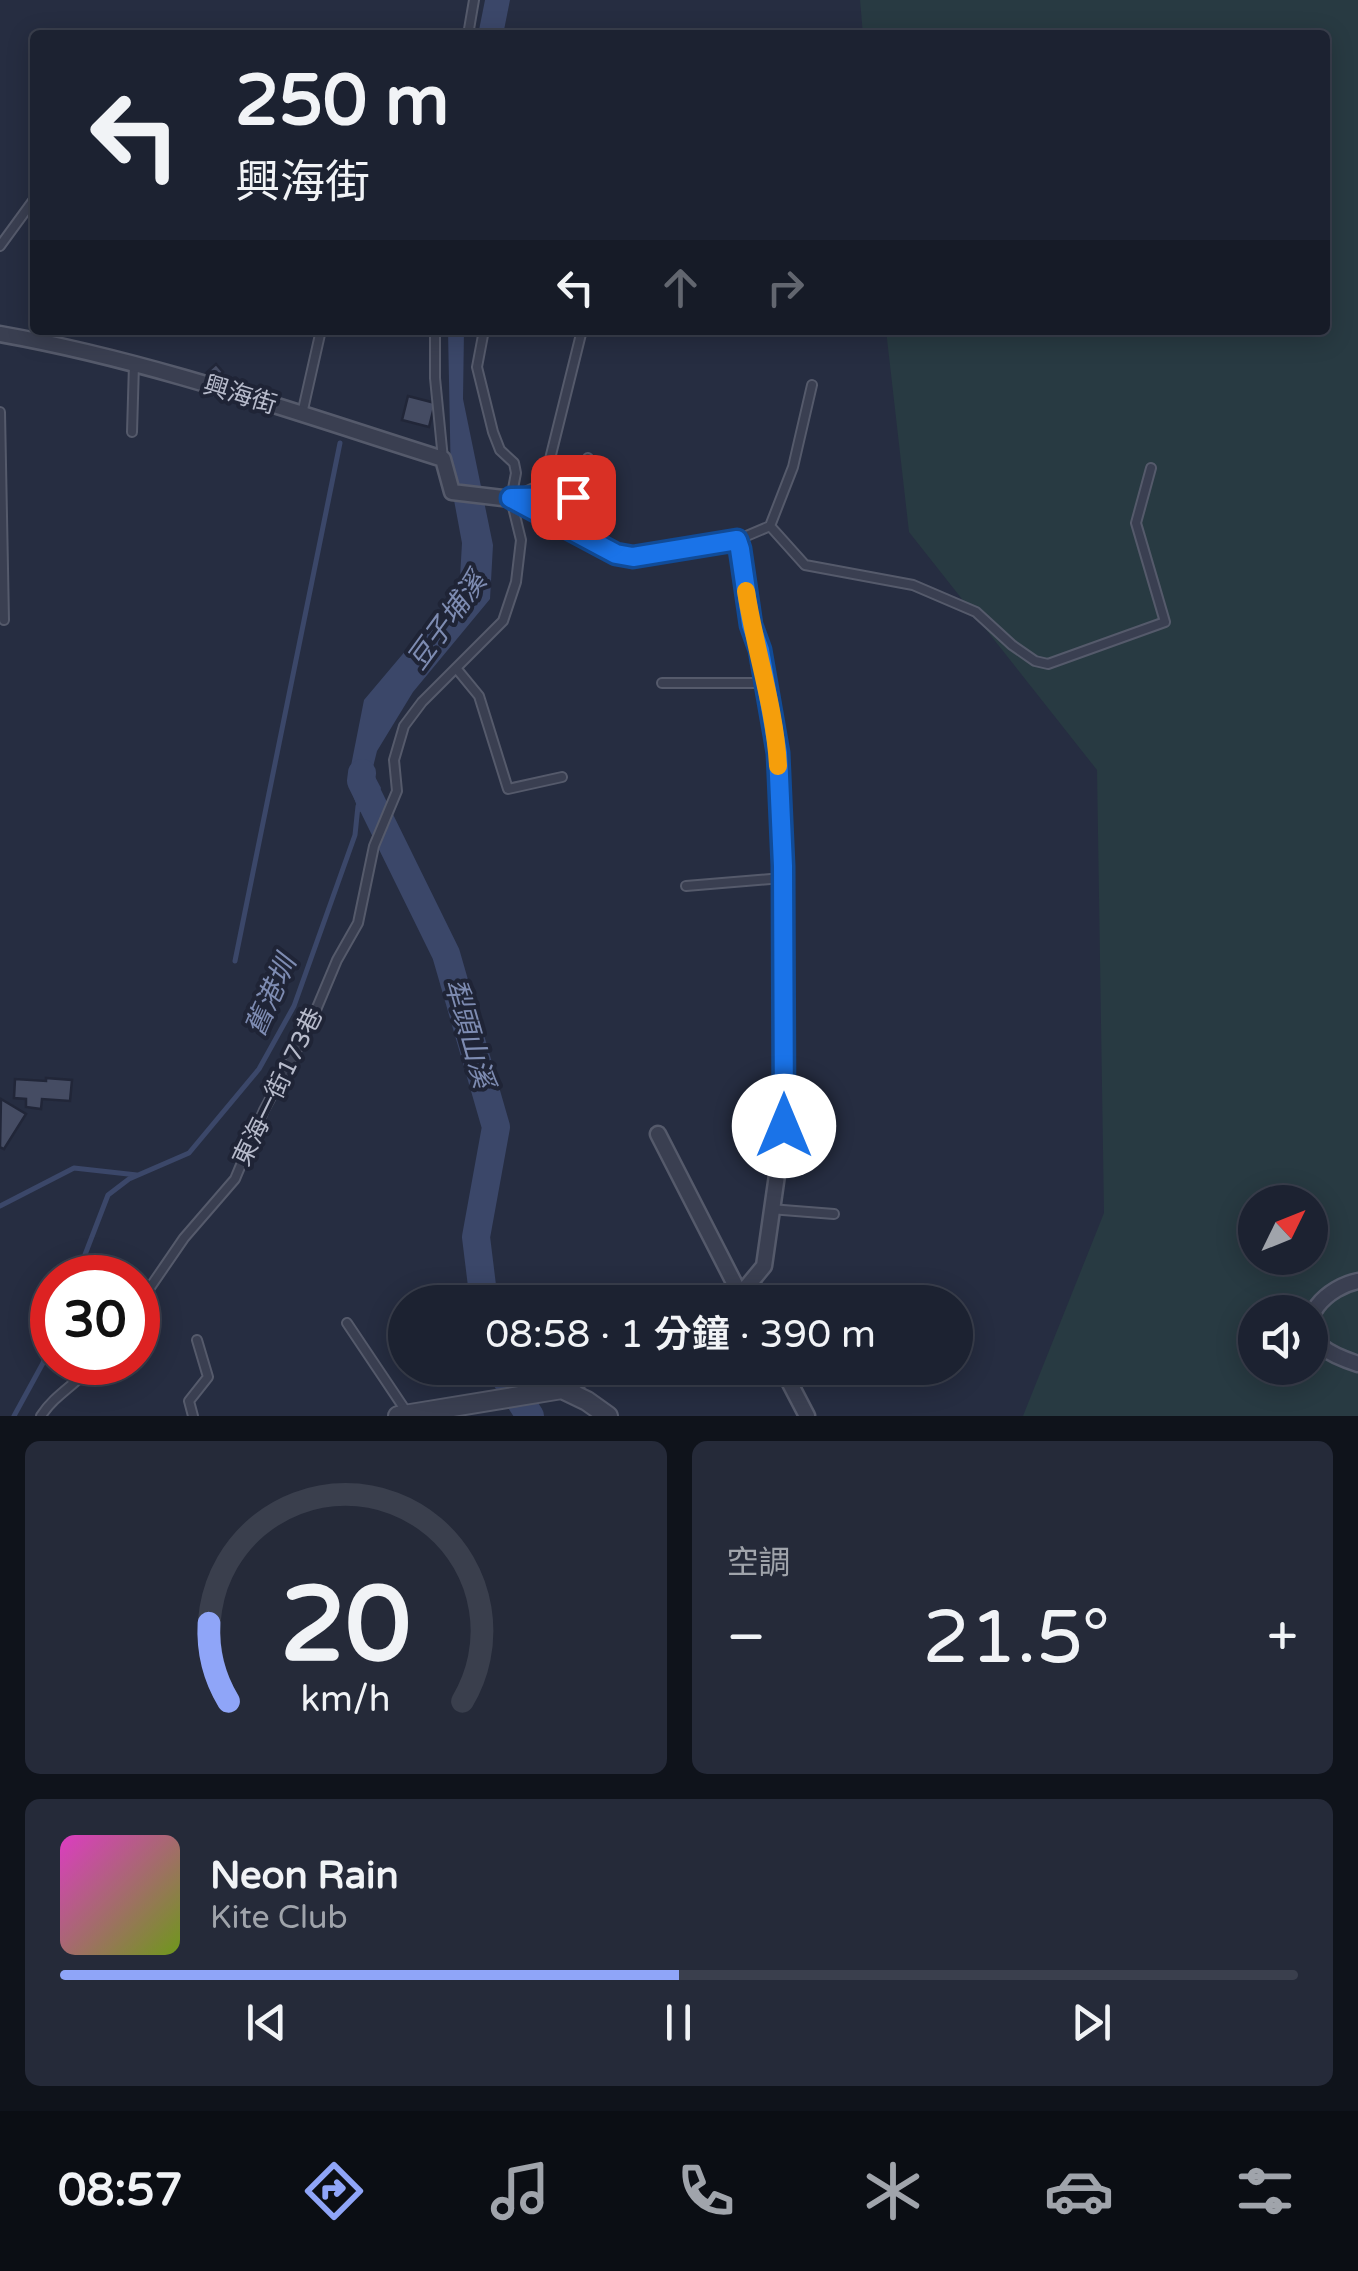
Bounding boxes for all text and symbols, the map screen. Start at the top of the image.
text: 250 m [235,60,449,144]
icon: left [70,70,200,200]
text: 興海街 [235,156,370,210]
icon: left [548,260,603,315]
icon: ahead [653,260,708,315]
icon: right [758,260,813,315]
street label: 興海街 [200,370,280,420]
pin [531,455,616,540]
icon: arrive [546,470,601,525]
water label: 豆子埔溪 [400,562,496,676]
water label: 舊港圳 [238,947,305,1041]
water label: 犁頭山溪 [437,974,502,1095]
street label: 東海一街173巷 [227,1003,329,1171]
position arrow [732,1074,836,1178]
north arrow [1238,1185,1328,1275]
map controls [1238,1185,1328,1385]
speed limit sign: 30 [30,1255,160,1385]
button: sound [1238,1295,1328,1385]
text: 08:58 · 1 分鐘 · 390 m [485,1312,876,1358]
text: 空調 [727,1544,791,1582]
text: 20 [280,1564,411,1689]
text: 21.5° [923,1593,1110,1683]
text: − [727,1605,766,1671]
text: + [1267,1605,1298,1671]
text: km/h [301,1678,391,1721]
text: Neon Rain [210,1853,399,1899]
text: Kite Club [210,1899,348,1937]
icon: previous [239,1995,294,2050]
icon: pause [651,1995,706,2050]
icon: next [1064,1995,1119,2050]
icon: directions [299,2156,369,2226]
icon: music [485,2156,555,2226]
icon: phone [671,2156,741,2226]
icon: climate [858,2156,928,2226]
icon: car [1044,2156,1114,2226]
icon: filters [1230,2156,1300,2226]
text: 08:57 [58,2164,183,2218]

